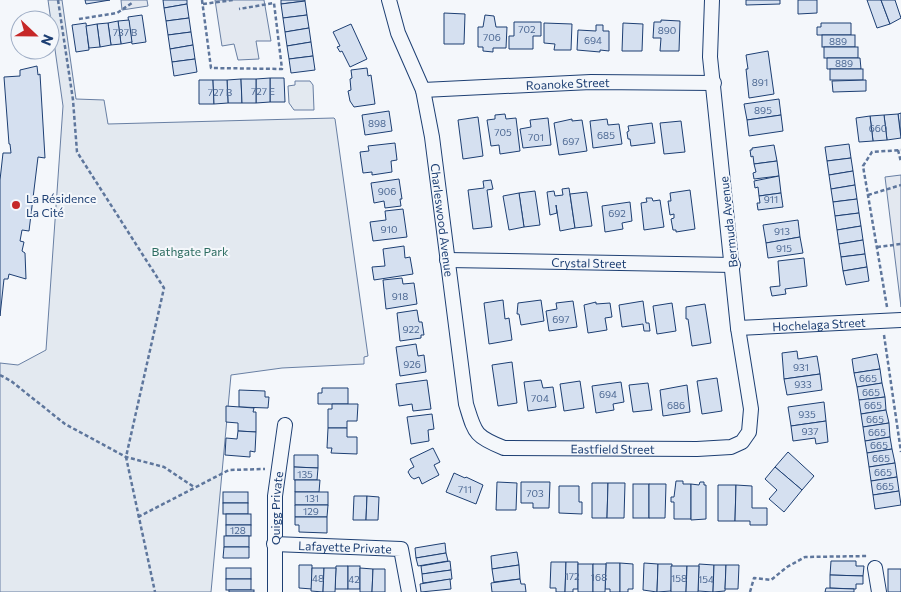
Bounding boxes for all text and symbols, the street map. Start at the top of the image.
north arrow [10,10,60,60]
house number: 702 [518,23,536,35]
house number: 890 [658,24,676,36]
house number: 737 B [113,26,138,38]
house number: 706 [483,31,501,43]
text: N [38,32,57,48]
house number: 694 [584,34,602,46]
house number: 889 [829,35,847,47]
house number: 889 [835,57,853,69]
street label: Roanoke Street [526,75,610,92]
house number: 891 [752,76,768,88]
house number: 727 E [251,85,275,97]
house number: 727 B [208,86,233,98]
house number: 895 [754,104,772,116]
house number: 898 [368,117,386,129]
house number: 660 [869,122,887,134]
house number: 705 [494,126,512,138]
house number: 685 [597,129,615,141]
house number: 701 [528,131,544,143]
house number: 697 [562,135,580,147]
street label: Charleswood Avenue [428,163,457,277]
street label: Bermuda Avenue [716,176,740,268]
house number: 906 [378,185,396,197]
place label: La Résidence La Cité [26,191,96,219]
house number: 911 [764,193,778,205]
marker: La Résidence La Cité [10,199,22,211]
house number: 692 [608,207,626,219]
house number: 910 [381,223,397,235]
house number: 913 [774,225,790,237]
house number: 915 [776,242,792,254]
park label: Bathgate Park [151,244,229,258]
street label: Crystal Street [551,255,627,270]
house number: 918 [392,290,408,302]
house number: 697 [552,313,570,325]
street label: Hochelaga Street [772,315,866,333]
house number: 922 [402,323,420,335]
house number: 926 [403,358,421,370]
house number: 931 [793,361,809,373]
house number: 665 [859,372,877,384]
house number: 933 [794,378,812,390]
house number: 665 [862,386,880,398]
house number: 694 [599,388,617,400]
house number: 704 [531,392,549,404]
house number: 686 [667,399,685,411]
house number: 665 [864,399,882,411]
house number: 935 [798,408,816,420]
house number: 665 [866,413,884,425]
house number: 937 [802,425,819,437]
house number: 665 [868,426,886,438]
house number: 665 [870,439,888,451]
street label: Eastfield Street [570,441,655,456]
house number: 665 [872,452,890,464]
house number: 665 [874,466,892,478]
house number: 135 [297,468,313,480]
street label: Quigg Private [268,470,285,545]
house number: 665 [876,480,894,492]
house number: 711 [458,483,472,495]
house number: 703 [526,487,544,499]
house number: 131 [305,492,319,504]
house number: 129 [303,505,319,517]
house number: 128 [230,524,246,536]
street label: Lafayette Private [298,538,392,556]
house number: 172 [564,570,580,582]
house number: 168 [591,571,607,583]
house number: 48 [312,572,324,584]
house number: 158 [671,572,687,584]
house number: 42 [348,573,360,585]
house number: 154 [698,573,714,585]

